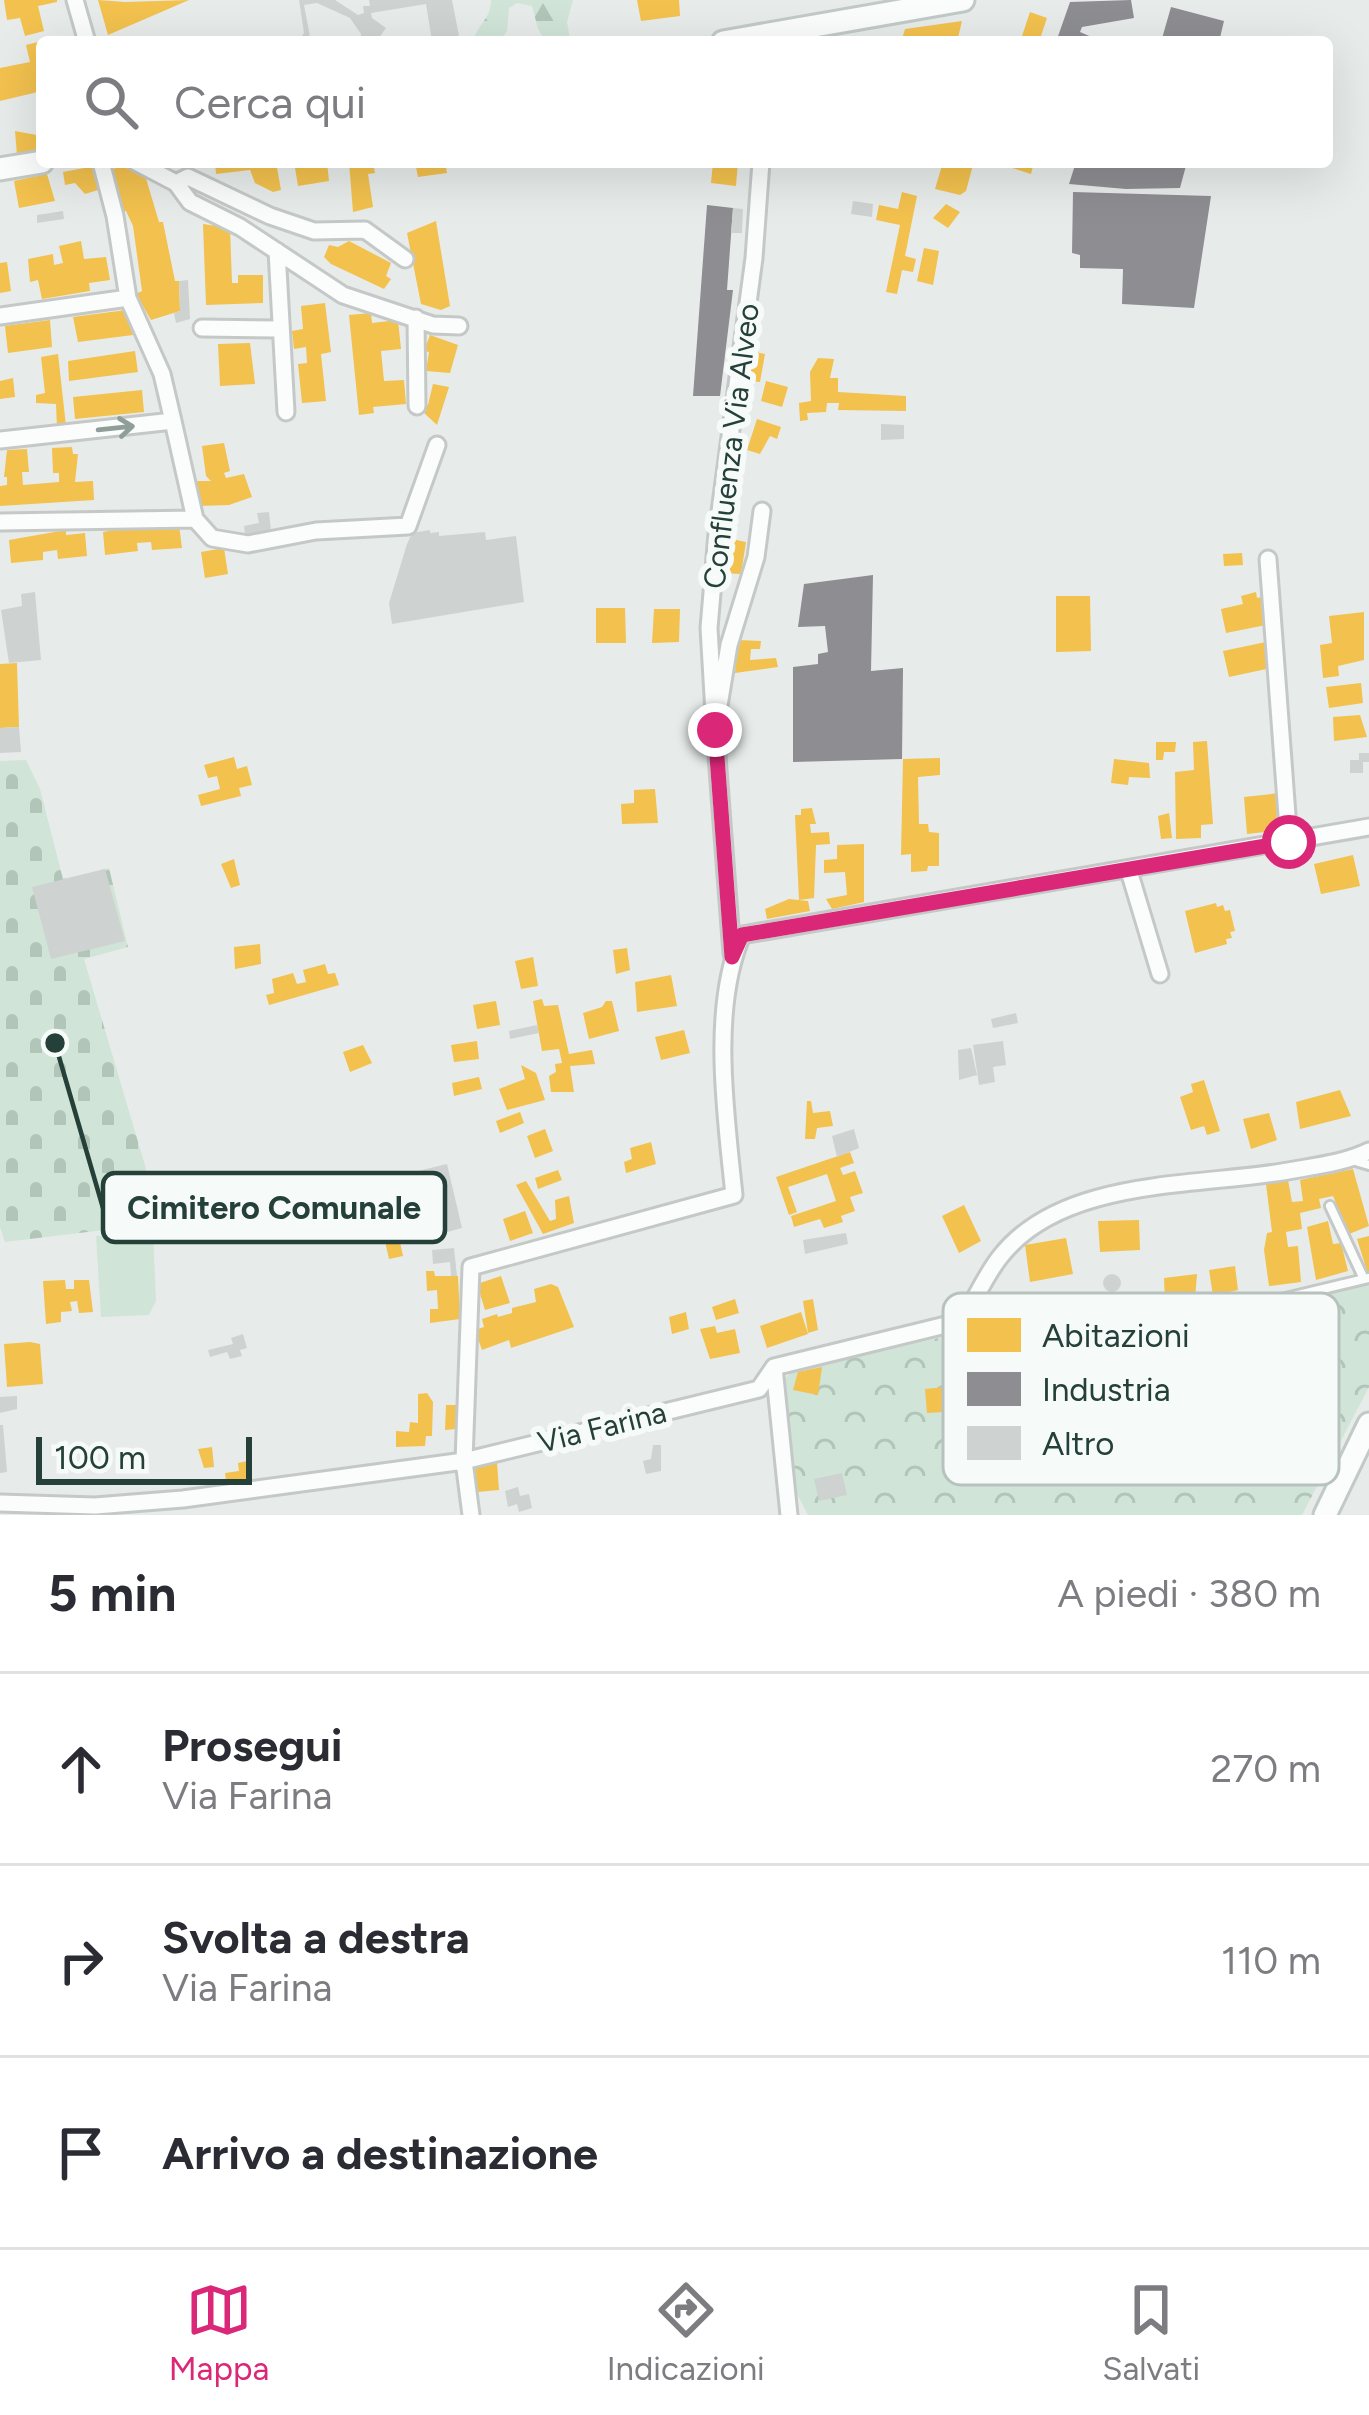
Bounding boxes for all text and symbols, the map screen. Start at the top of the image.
search box [36,36,1333,168]
icon: search [78,69,144,135]
text: Cerca qui [174,75,366,129]
street label: Confluenza Via Alveo [695,301,767,591]
one-way arrow [96,416,135,438]
route end [688,703,742,757]
route start [1262,815,1316,869]
callout: Cimitero Comunale [103,1173,445,1242]
text: Cimitero Comunale [127,1188,421,1227]
legend [943,1293,1339,1485]
text: Abitazioni [1042,1316,1190,1355]
text: Industria [1042,1370,1171,1409]
street label: Via Farina [534,1393,670,1461]
text: Altro [1042,1424,1114,1463]
scale bar [36,1431,252,1484]
text: 100 m [54,1438,146,1477]
text: 5 min [48,1563,177,1624]
text: A piedi · 380 m [1058,1570,1321,1617]
text: Prosegui [162,1718,343,1772]
icon: ahead [48,1736,114,1802]
text: 270 m [1210,1745,1321,1792]
text: Via Farina [162,1772,332,1819]
text: Svolta a destra [162,1910,470,1964]
icon: right [48,1928,114,1994]
text: 110 m [1221,1937,1321,1984]
text: Via Farina [162,1964,332,2011]
icon: arrive [48,2120,114,2186]
text: Arrivo a destinazione [162,2126,598,2180]
tab: Mappa [169,2277,269,2388]
tab: Indicazioni [607,2277,765,2388]
tab: Salvati [1102,2277,1200,2388]

